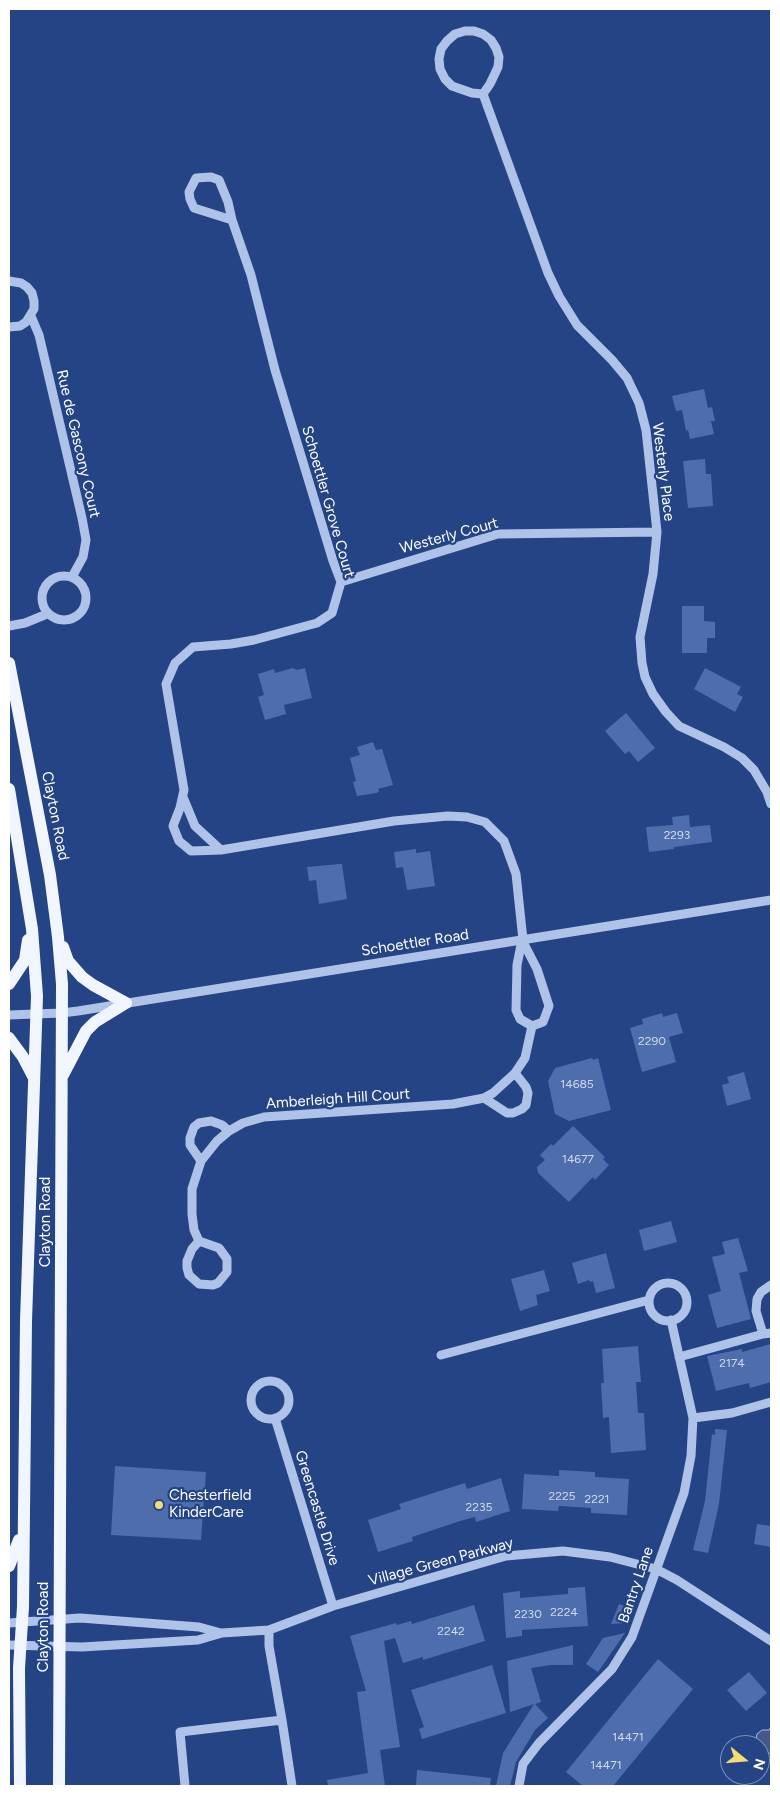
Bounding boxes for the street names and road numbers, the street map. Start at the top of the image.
street label: Rue de Gascony Court [52,368,104,520]
street label: Westerly Place [648,422,678,522]
street label: Schoettler Grove Court [298,424,358,580]
street label: Westerly Court [398,514,500,558]
street label: Clayton Road [38,770,72,862]
street label: Schoettler Road [360,926,470,960]
street label: Amberleigh Hill Court [265,1085,411,1113]
street label: Clayton Road [37,1177,55,1267]
street label: Greencastle Drive [291,1448,343,1568]
street label: Village Green Parkway [367,1534,515,1590]
street label: Bantry Lane [615,1544,657,1626]
street label: Clayton Road [35,1582,53,1672]

